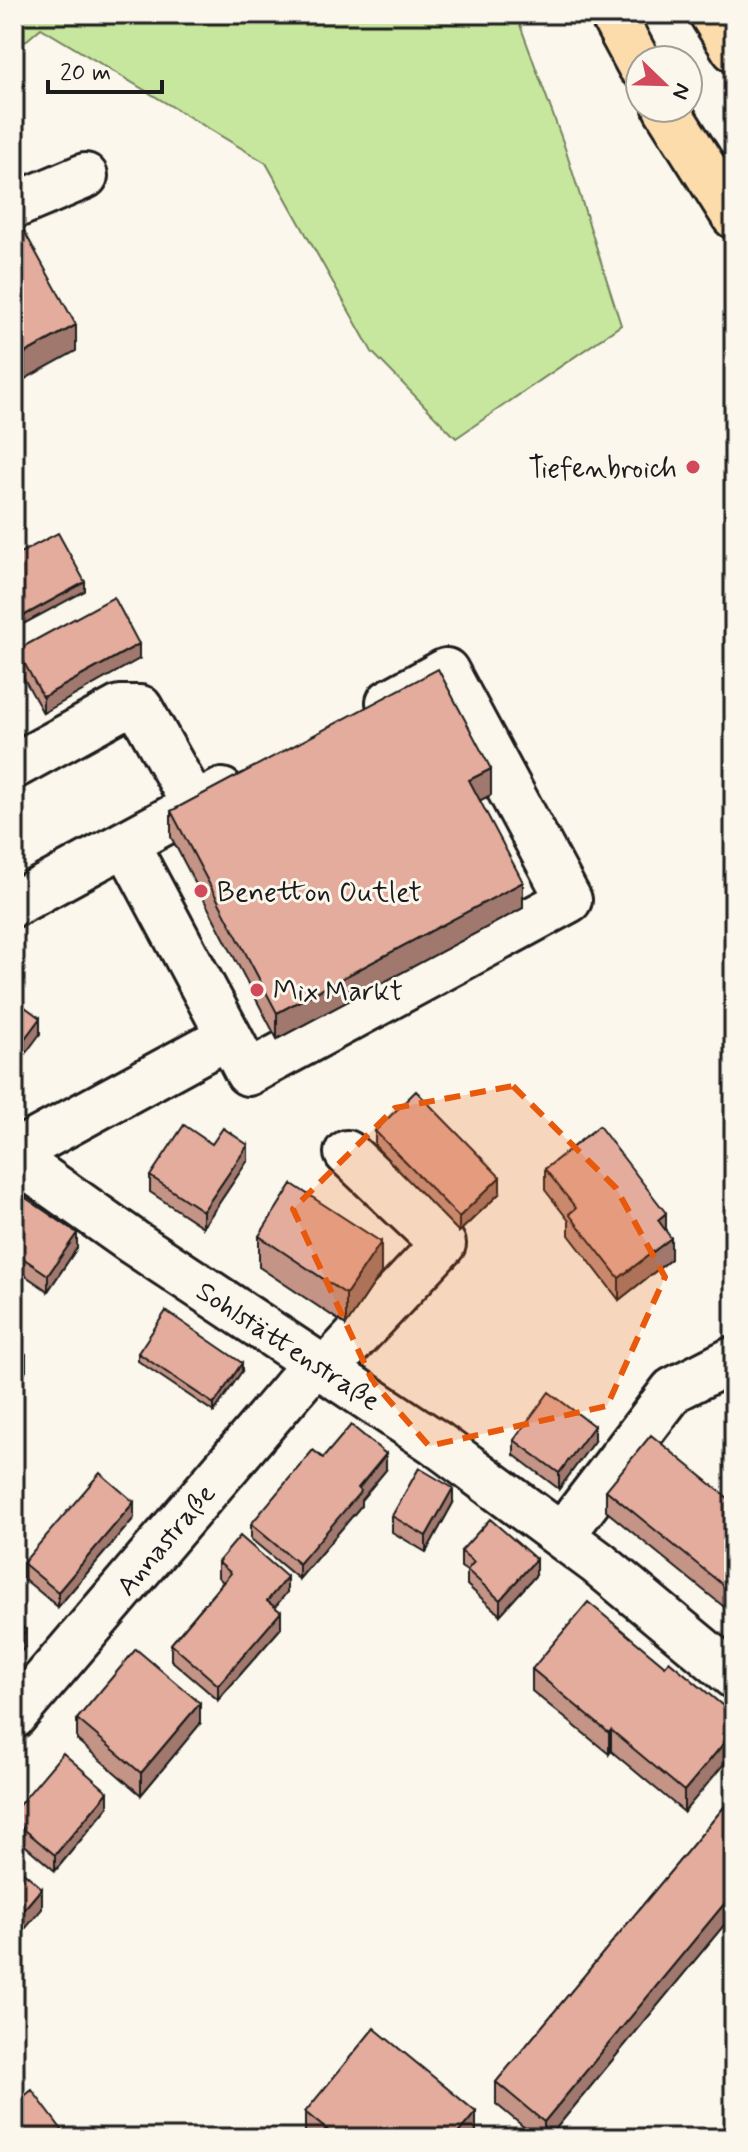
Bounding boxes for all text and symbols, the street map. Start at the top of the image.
scale bar [48,44,162,94]
north arrow [624,44,704,124]
text: 20 m [60,58,111,89]
text: N [665,79,696,103]
place label: Tiefenbroich [528,451,677,488]
marker: Tiefenbroich [684,458,702,476]
place label: Benetton Outlet [217,875,422,912]
marker: Benetton Outlet [192,882,210,900]
place label: Mix Markt [273,974,403,1011]
marker: Mix Markt [248,981,266,999]
street label: Sohlstättenstraße [189,1274,387,1420]
street label: Annastraße [109,1477,225,1604]

